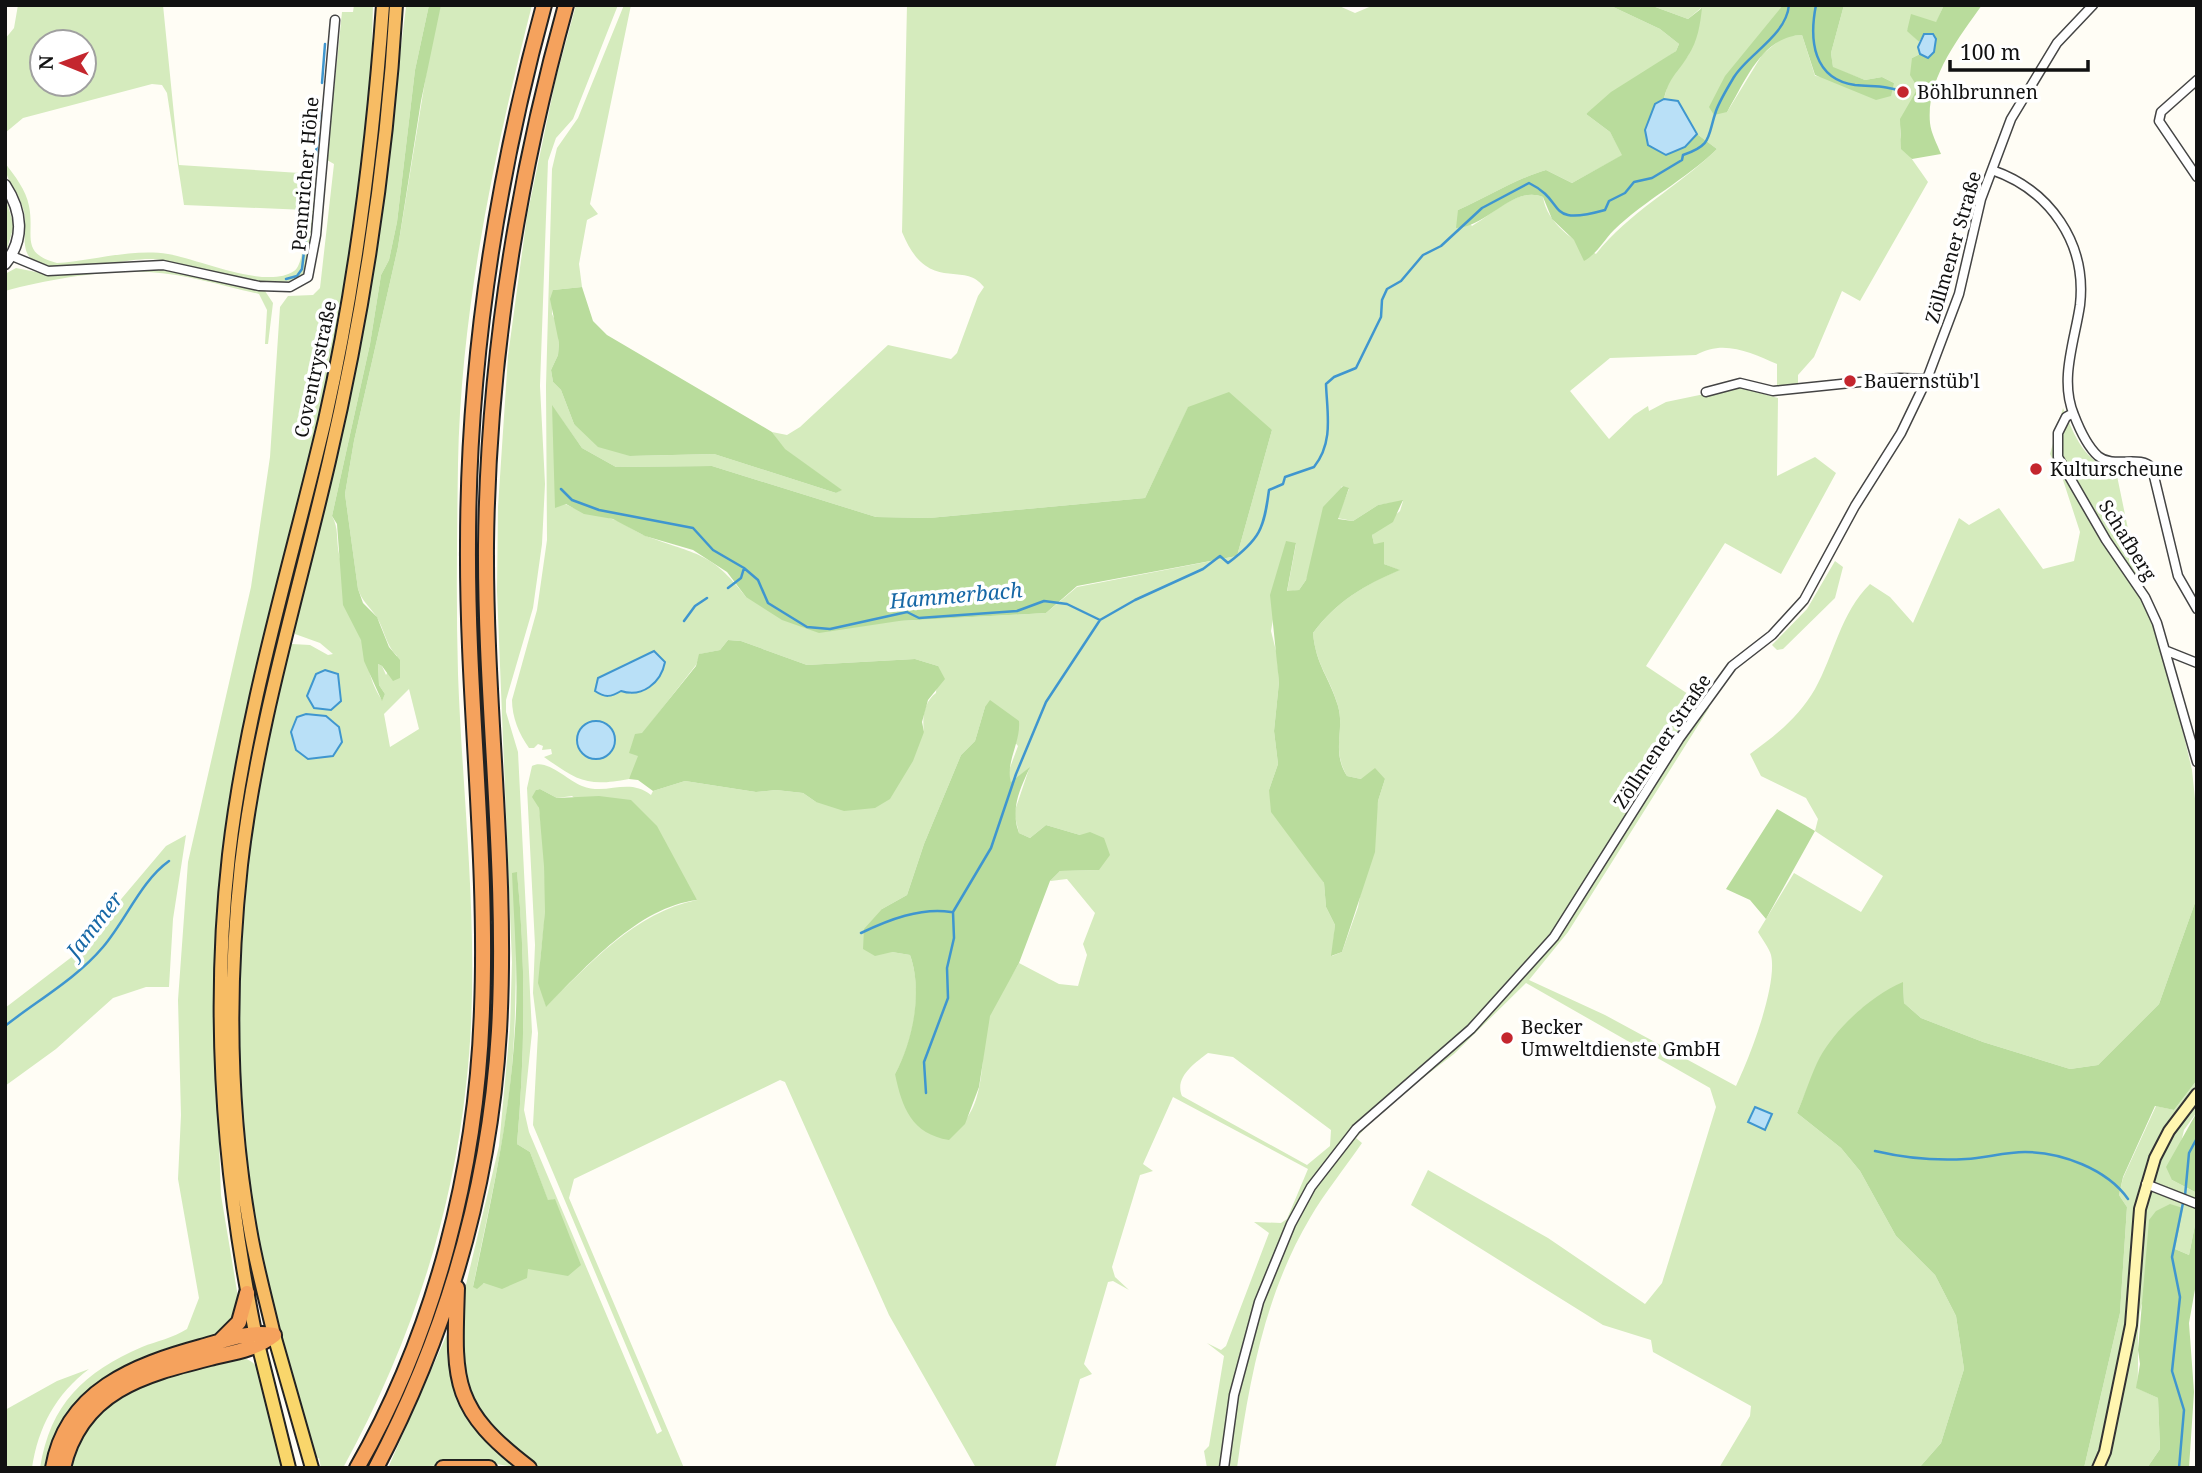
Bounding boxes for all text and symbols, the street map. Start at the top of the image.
north arrow [28,28,98,98]
scale bar [1950,28,2088,72]
text: 100 m [1960,38,2021,66]
text: N [33,55,59,70]
place label: Böhlbrunnen [1917,79,2038,105]
marker: Böhlbrunnen [1895,84,1911,100]
street label: Pennricher Höhe [285,96,325,252]
street label: Zöllmener Straße [1919,168,1987,326]
street label: Coventrystraße [288,298,342,440]
place label: Bauernstüb'l [1864,368,1980,394]
marker: Bauernstüb'l [1842,373,1858,389]
place label: Kulturscheune [2050,456,2183,482]
marker: Kulturscheune [2028,461,2044,477]
street label: Schafberg [2093,495,2163,585]
water label: Hammerbach [887,575,1024,615]
street label: Zöllmener Straße [1607,669,1717,813]
water label: Jammer [57,885,129,967]
place label: Becker Umweltdienste GmbH [1521,1014,1720,1062]
marker: Becker Umweltdienste GmbH [1499,1030,1515,1046]

